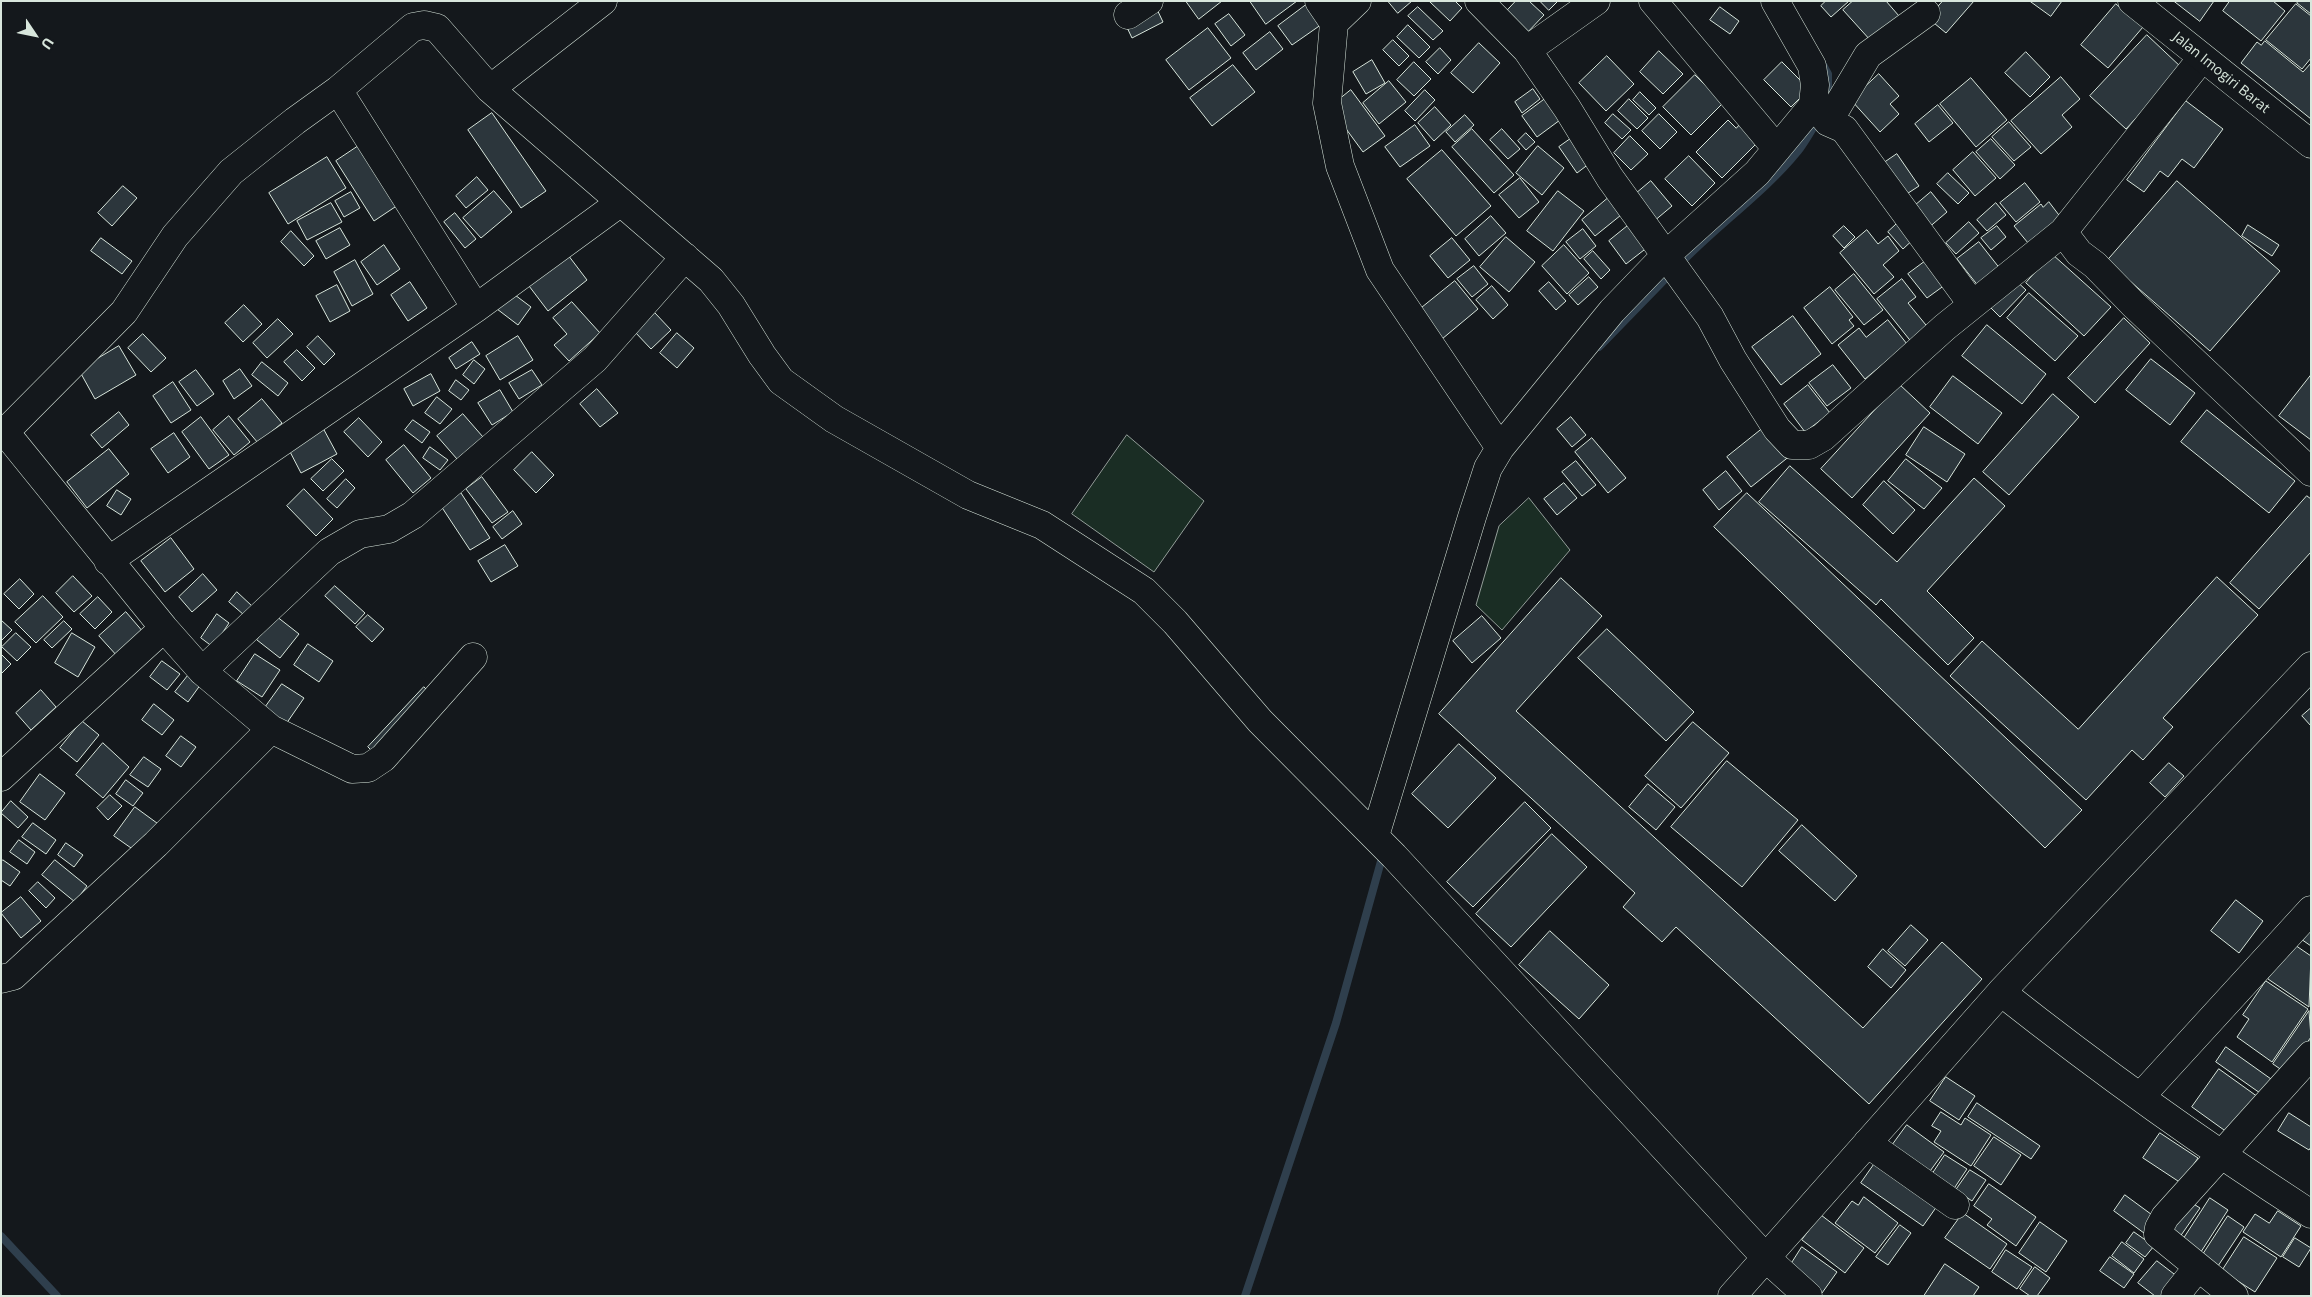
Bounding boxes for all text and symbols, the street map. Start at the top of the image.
north arrow [10,10,60,60]
street label: Jalan Imogiri Barat [2169,29,2273,117]
text: U [37,34,59,53]

